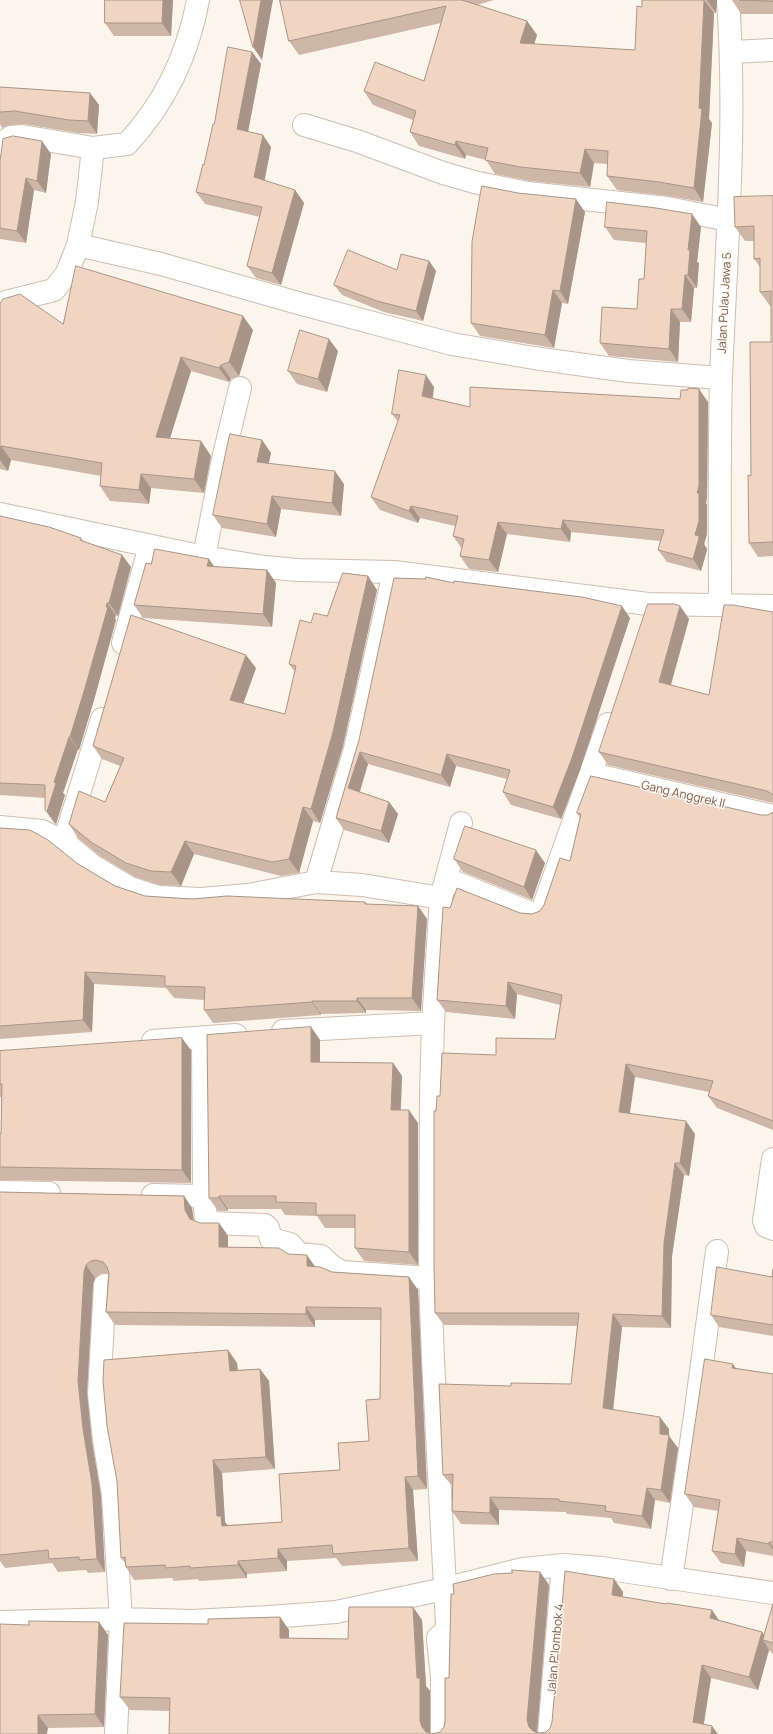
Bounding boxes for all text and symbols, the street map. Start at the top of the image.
street label: Jalan Pulau Jawa 5 [715,252,735,354]
street label: Gang Anggrek II [640,778,726,812]
street label: Jalan P'lombok 4 [545,1603,567,1695]

